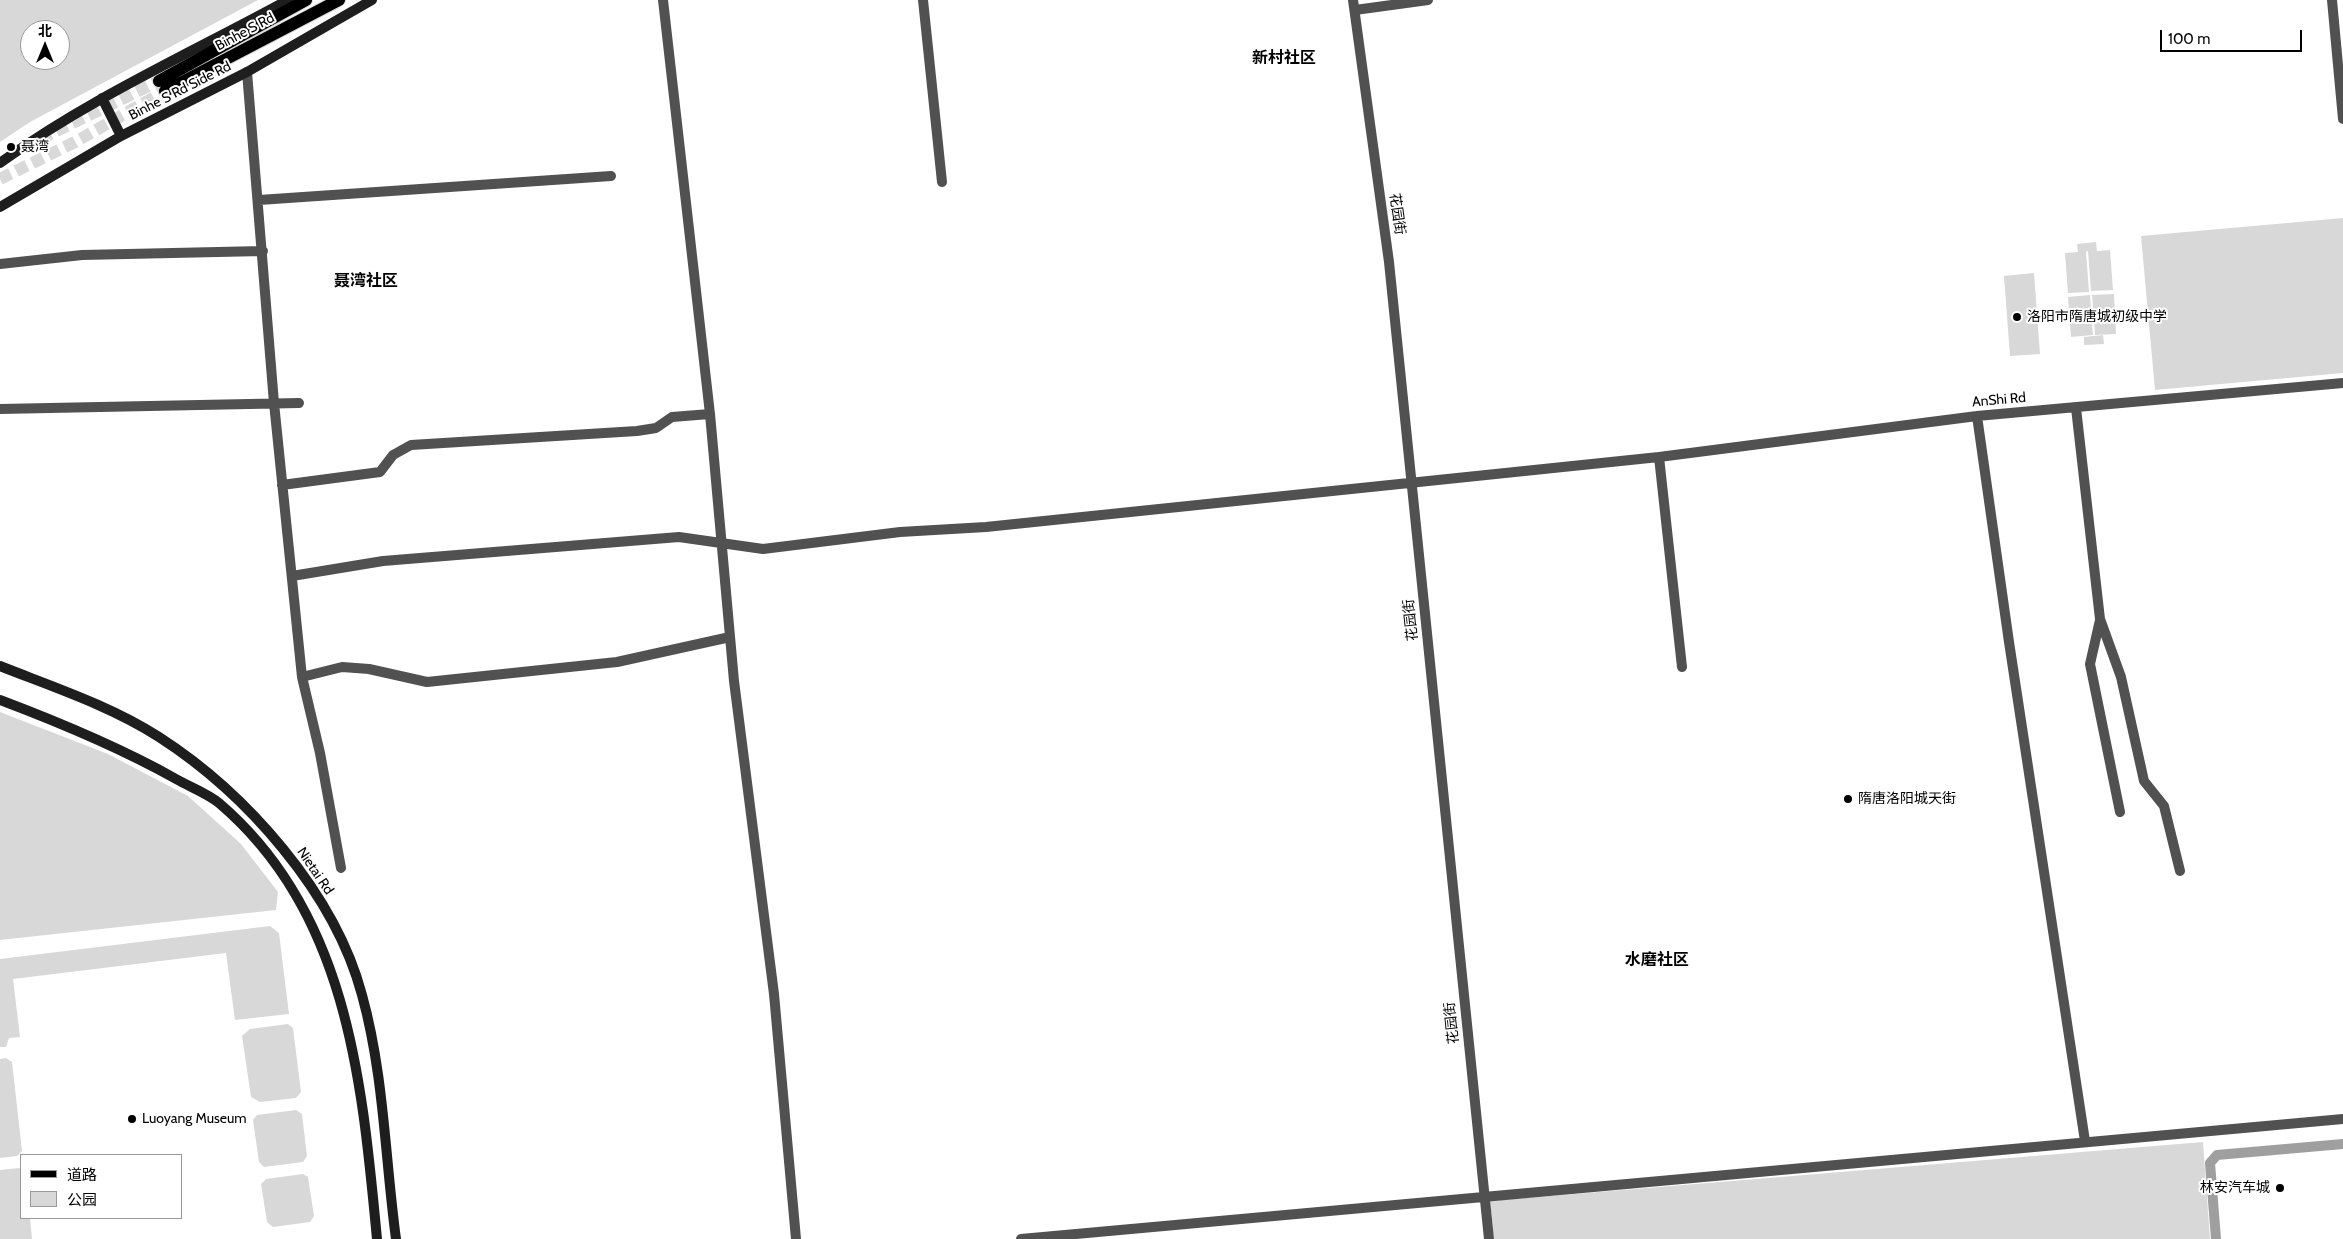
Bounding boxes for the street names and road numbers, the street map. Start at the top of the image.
street label: Binhe S Rd [213,10,277,54]
street label: Binhe S Rd Side Rd [126,58,234,124]
street label: 花园街 [1386,192,1408,236]
street label: AnShi Rd [1971,389,2027,411]
street label: 花园街 [1400,598,1422,642]
street label: Nietai Rd [293,844,337,898]
street label: 花园街 [1441,1001,1463,1045]

